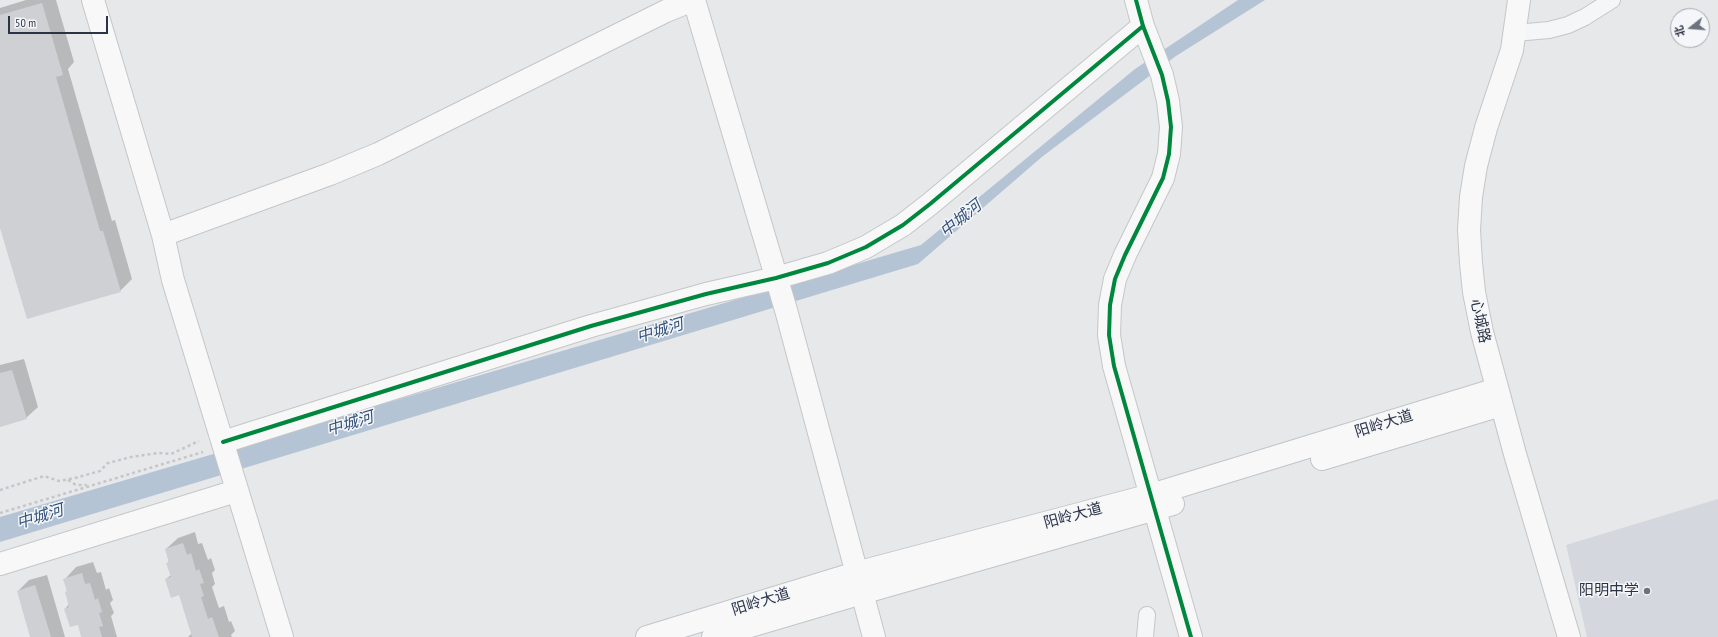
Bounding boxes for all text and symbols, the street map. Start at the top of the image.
scale bar [10,8,110,34]
north arrow [1670,8,1710,48]
text: 50 m [15,15,36,30]
text: 北 [1671,24,1688,39]
water label: 中城河 [936,196,986,242]
street label: 心城路 [1467,297,1493,345]
water label: 中城河 [634,315,686,347]
street label: 阳岭大道 [1353,407,1415,441]
water label: 中城河 [324,408,376,440]
street label: 阳岭大道 [1042,500,1104,532]
water label: 中城河 [14,501,66,533]
place label: 阳明中学 [1579,582,1639,600]
street label: 阳岭大道 [730,585,792,619]
marker: 阳明中学 [1642,586,1652,596]

